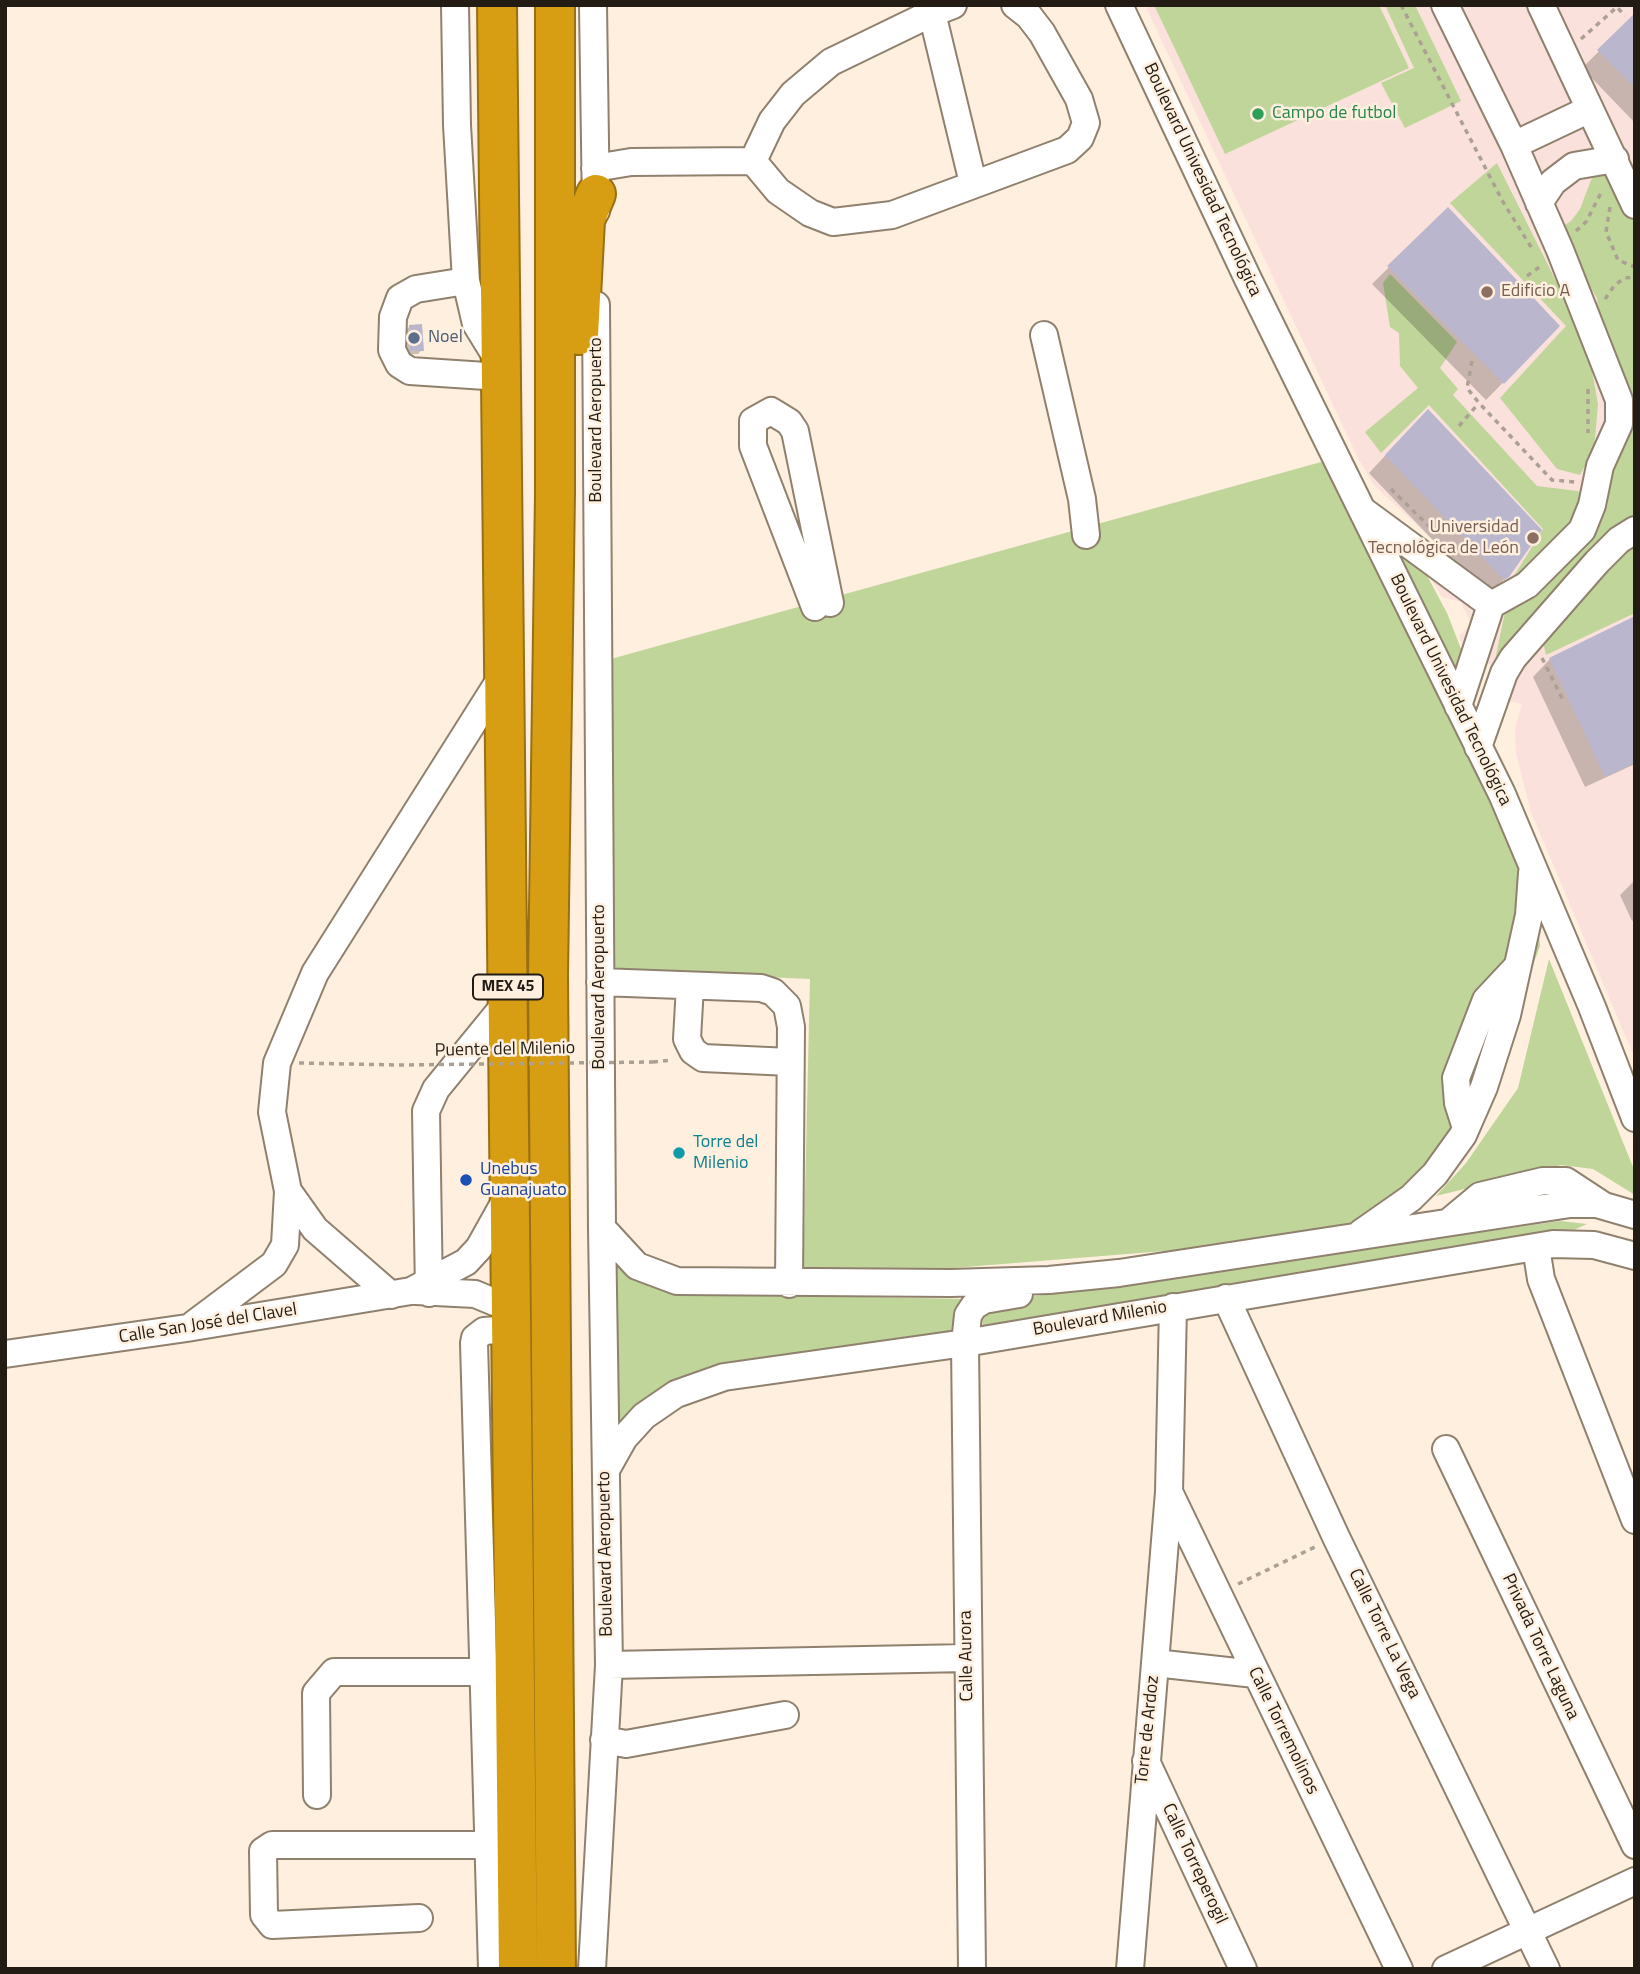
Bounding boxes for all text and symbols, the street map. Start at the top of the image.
street label: Boulevard Univesidad Tecnológica [1138,60,1266,300]
place label: Campo de futbol [1272,103,1396,125]
marker: Campo de futbol [1250,106,1266,122]
place label: Edificio A [1501,281,1570,303]
marker: Edificio A [1479,284,1495,300]
place label: Noel [428,327,463,349]
marker: Noel [406,330,422,346]
street label: Boulevard Aeropuerto [586,337,608,503]
place label: Universidad Tecnológica de León [1368,517,1519,560]
marker: Universidad Tecnológica de León [1525,530,1541,546]
street label: Boulevard Univesidad Tecnológica [1384,571,1516,809]
street label: Boulevard Aeropuerto [589,904,611,1070]
road number: MEX 45 [473,974,543,1000]
street label: Puente del Milenio [435,1038,575,1062]
place label: Torre del Milenio [693,1132,758,1174]
marker: Torre del Milenio [671,1145,687,1161]
place label: Unebus Guanajuato [480,1159,567,1202]
marker: Unebus Guanajuato [458,1172,474,1188]
street label: Boulevard Milenio [1031,1297,1169,1341]
street label: Calle San José del Clavel [117,1299,299,1349]
street label: Boulevard Aeropuerto [594,1471,618,1637]
street label: Calle Torre La Vega [1343,1566,1425,1702]
street label: Privada Torre Laguna [1497,1571,1583,1723]
street label: Calle Aurora [955,1610,979,1702]
street label: Calle Torremolinos [1243,1664,1323,1798]
street label: Torre de Ardoz [1132,1675,1164,1785]
street label: Calle Torreperogil [1157,1800,1231,1928]

